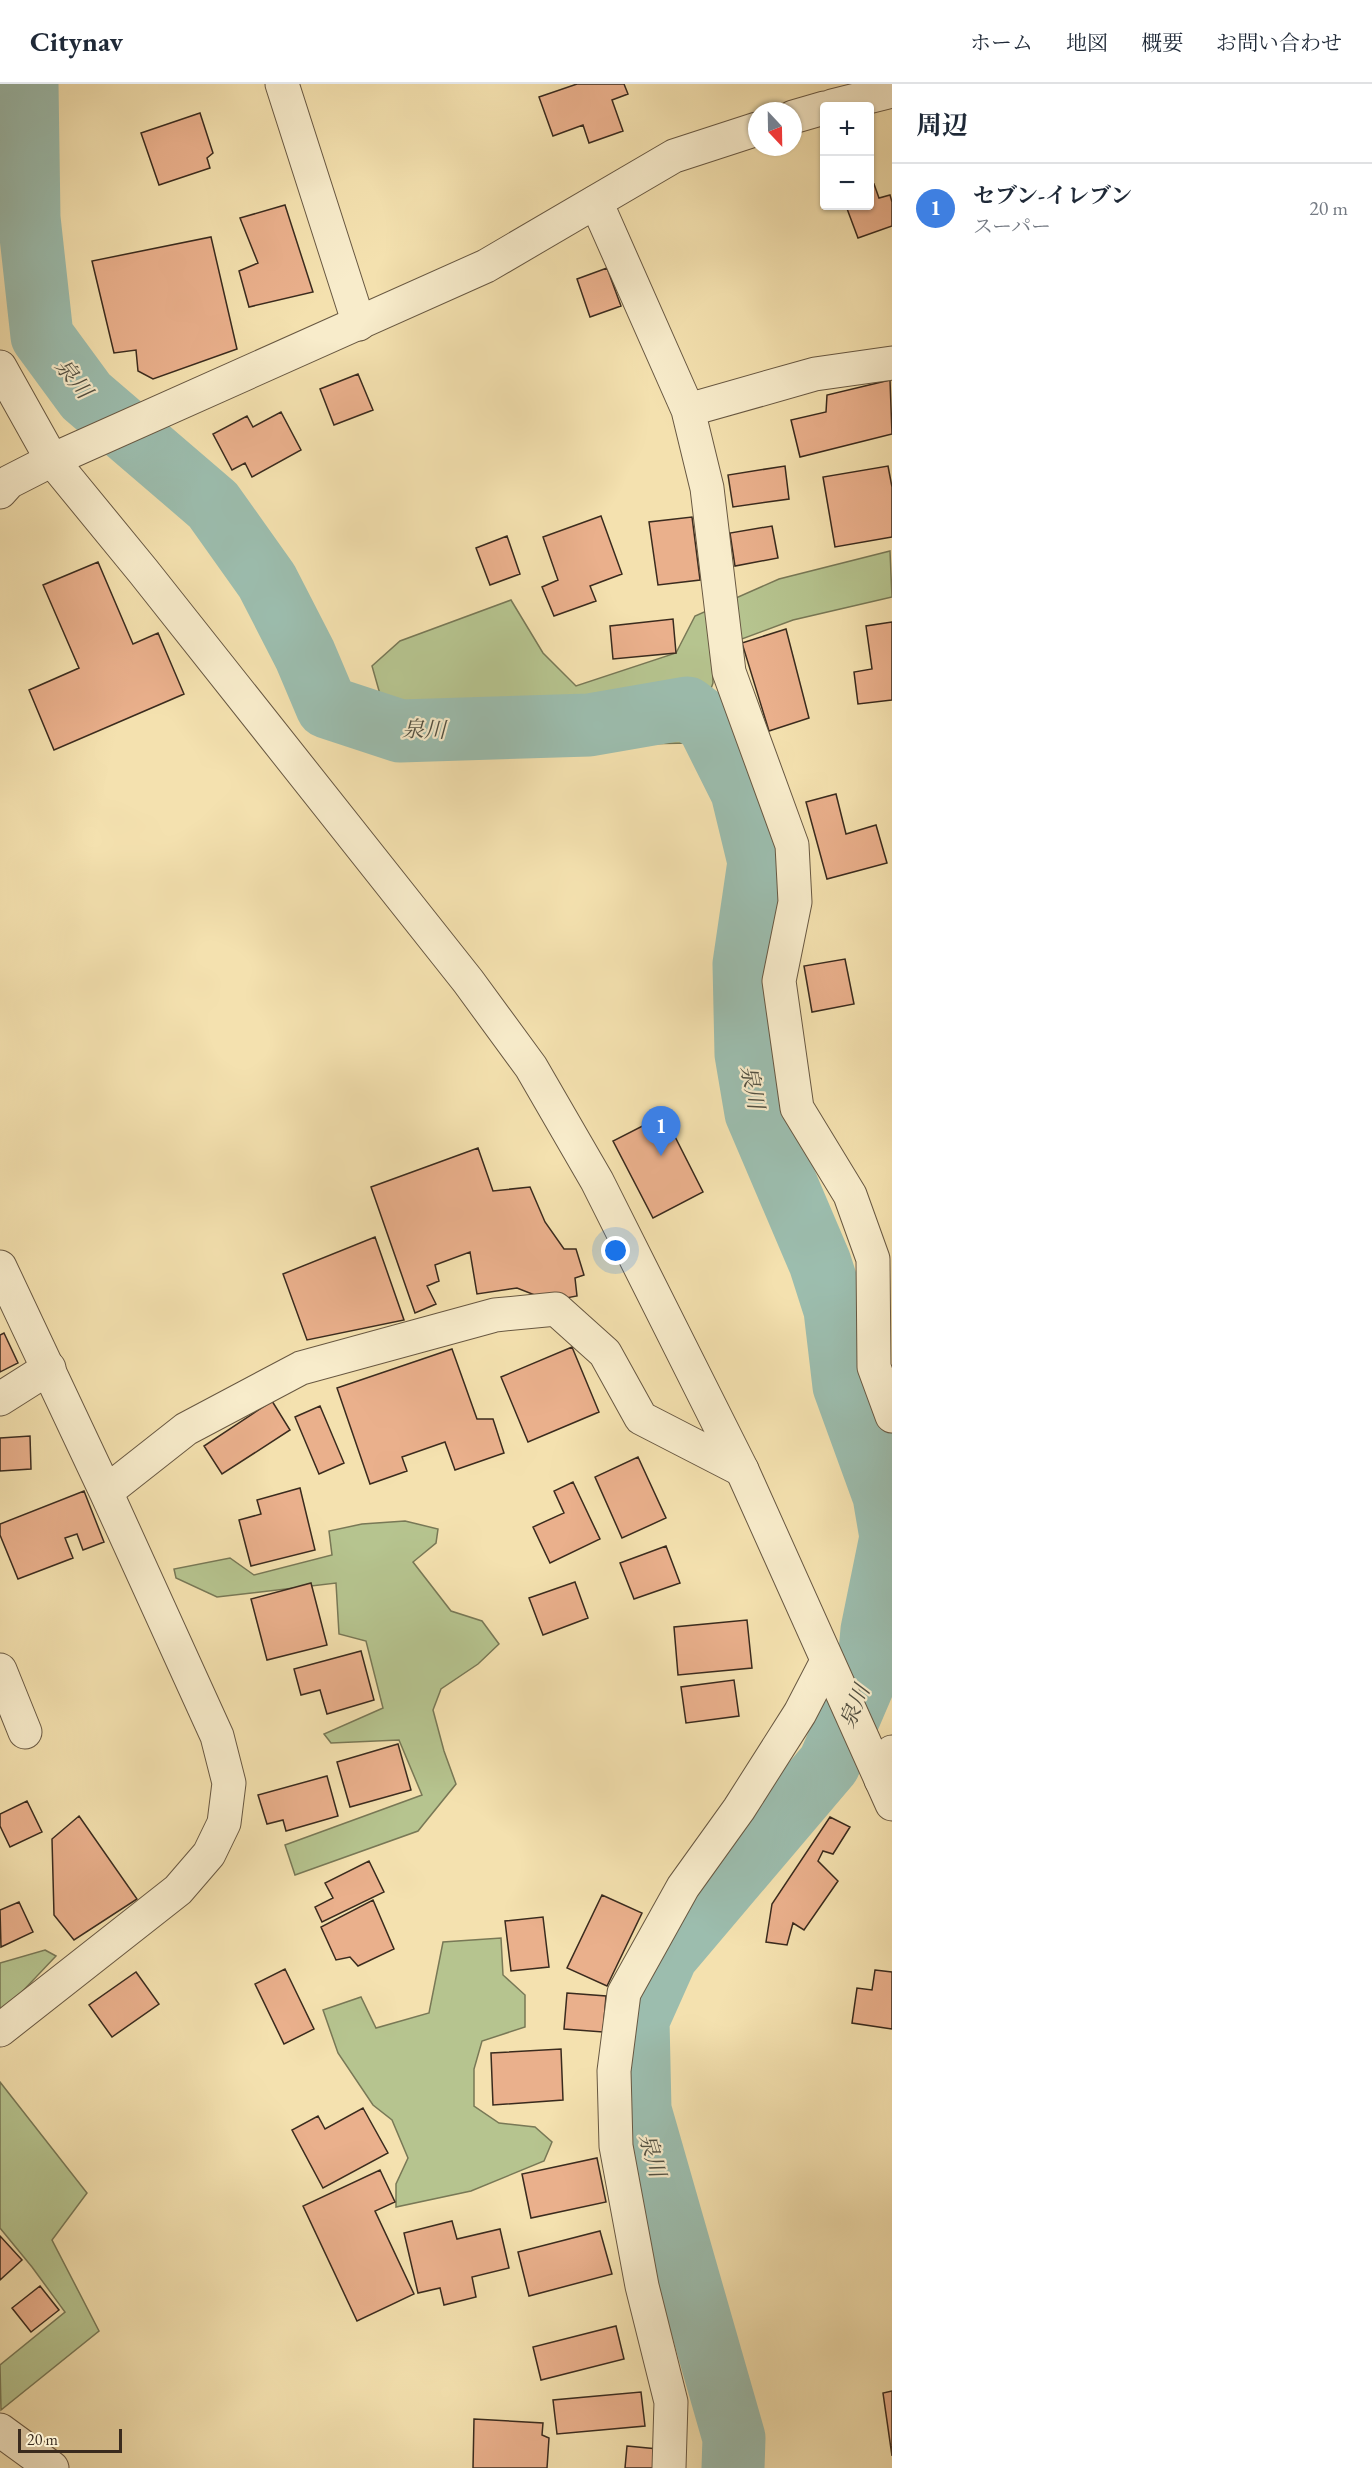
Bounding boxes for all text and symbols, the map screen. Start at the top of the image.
text: Citynav [30,23,123,59]
text: ホーム [970,29,1033,56]
text: 地図 [1066,29,1108,56]
text: 概要 [1141,29,1183,56]
text: お問い合わせ [1216,29,1342,56]
north arrow [748,102,802,156]
map controls [820,102,874,210]
button: + [820,102,874,156]
text: 周辺 [916,108,968,142]
button: − [820,156,874,210]
text: セブン-イレブン [973,181,1132,210]
text: 1 [930,195,941,221]
text: 20 m [1309,195,1348,221]
text: スーパー [973,213,1051,239]
water label: 泉川 [48,352,100,406]
water label: 泉川 [402,715,448,744]
water label: 泉川 [734,1063,771,1113]
pin: 1 [642,1106,680,1156]
your location [601,1236,630,1265]
water label: 泉川 [833,1678,877,1732]
water label: 泉川 [633,2130,673,2182]
scale bar [18,2426,122,2454]
text: 20 m [27,2429,58,2450]

